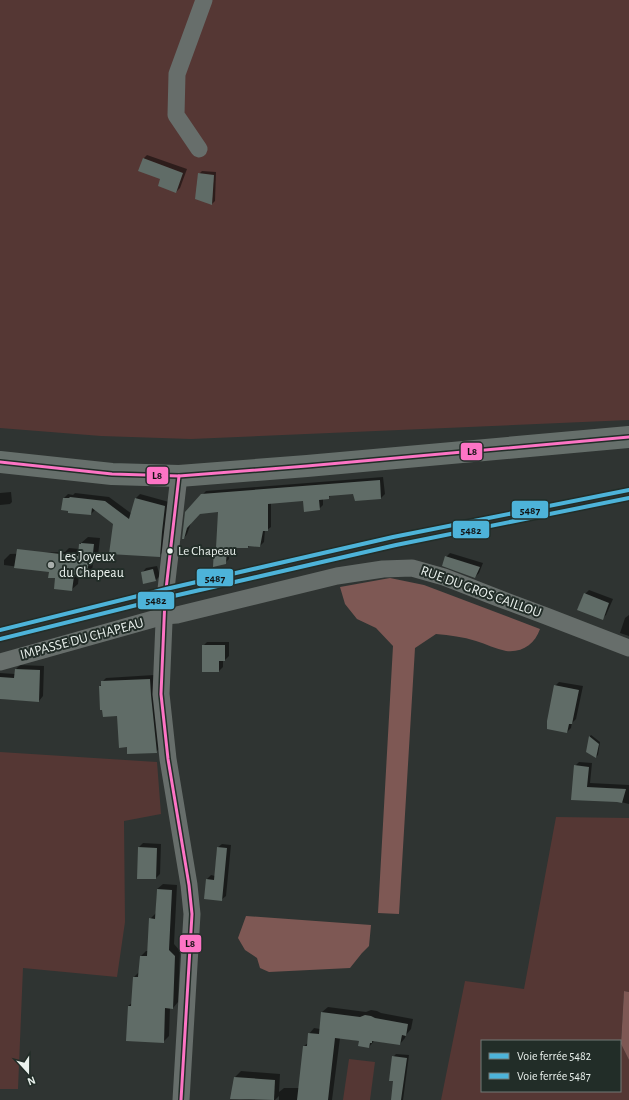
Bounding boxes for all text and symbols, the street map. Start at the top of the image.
line badge: L8 [460,442,483,461]
text: L8 [467,446,477,457]
line badge: L8 [146,466,169,485]
text: L8 [152,470,162,481]
line badge: 5487 [511,500,549,519]
text: 5487 [520,505,540,516]
line badge: 5482 [452,520,490,539]
text: 5482 [461,525,481,536]
place label: Le Chapeau [178,545,237,558]
marker: Le Chapeau [165,546,175,556]
place label: Les Joyeux du Chapeau [59,550,124,580]
marker: Les Joyeux du Chapeau [46,560,56,570]
street label: RUE DU GROS CAILLOU [419,564,543,620]
line badge: 5487 [196,568,234,587]
text: 5487 [205,573,225,584]
line badge: 5482 [137,591,175,610]
text: 5482 [146,595,166,606]
street label: IMPASSE DU CHAPEAU [19,616,145,662]
line badge: L8 [179,934,202,953]
text: L8 [185,938,195,949]
legend [481,1040,621,1092]
text: Voie ferrée 5482 [517,1050,592,1062]
north arrow [8,1052,48,1092]
text: Voie ferrée 5487 [517,1070,591,1082]
text: N [26,1074,37,1087]

